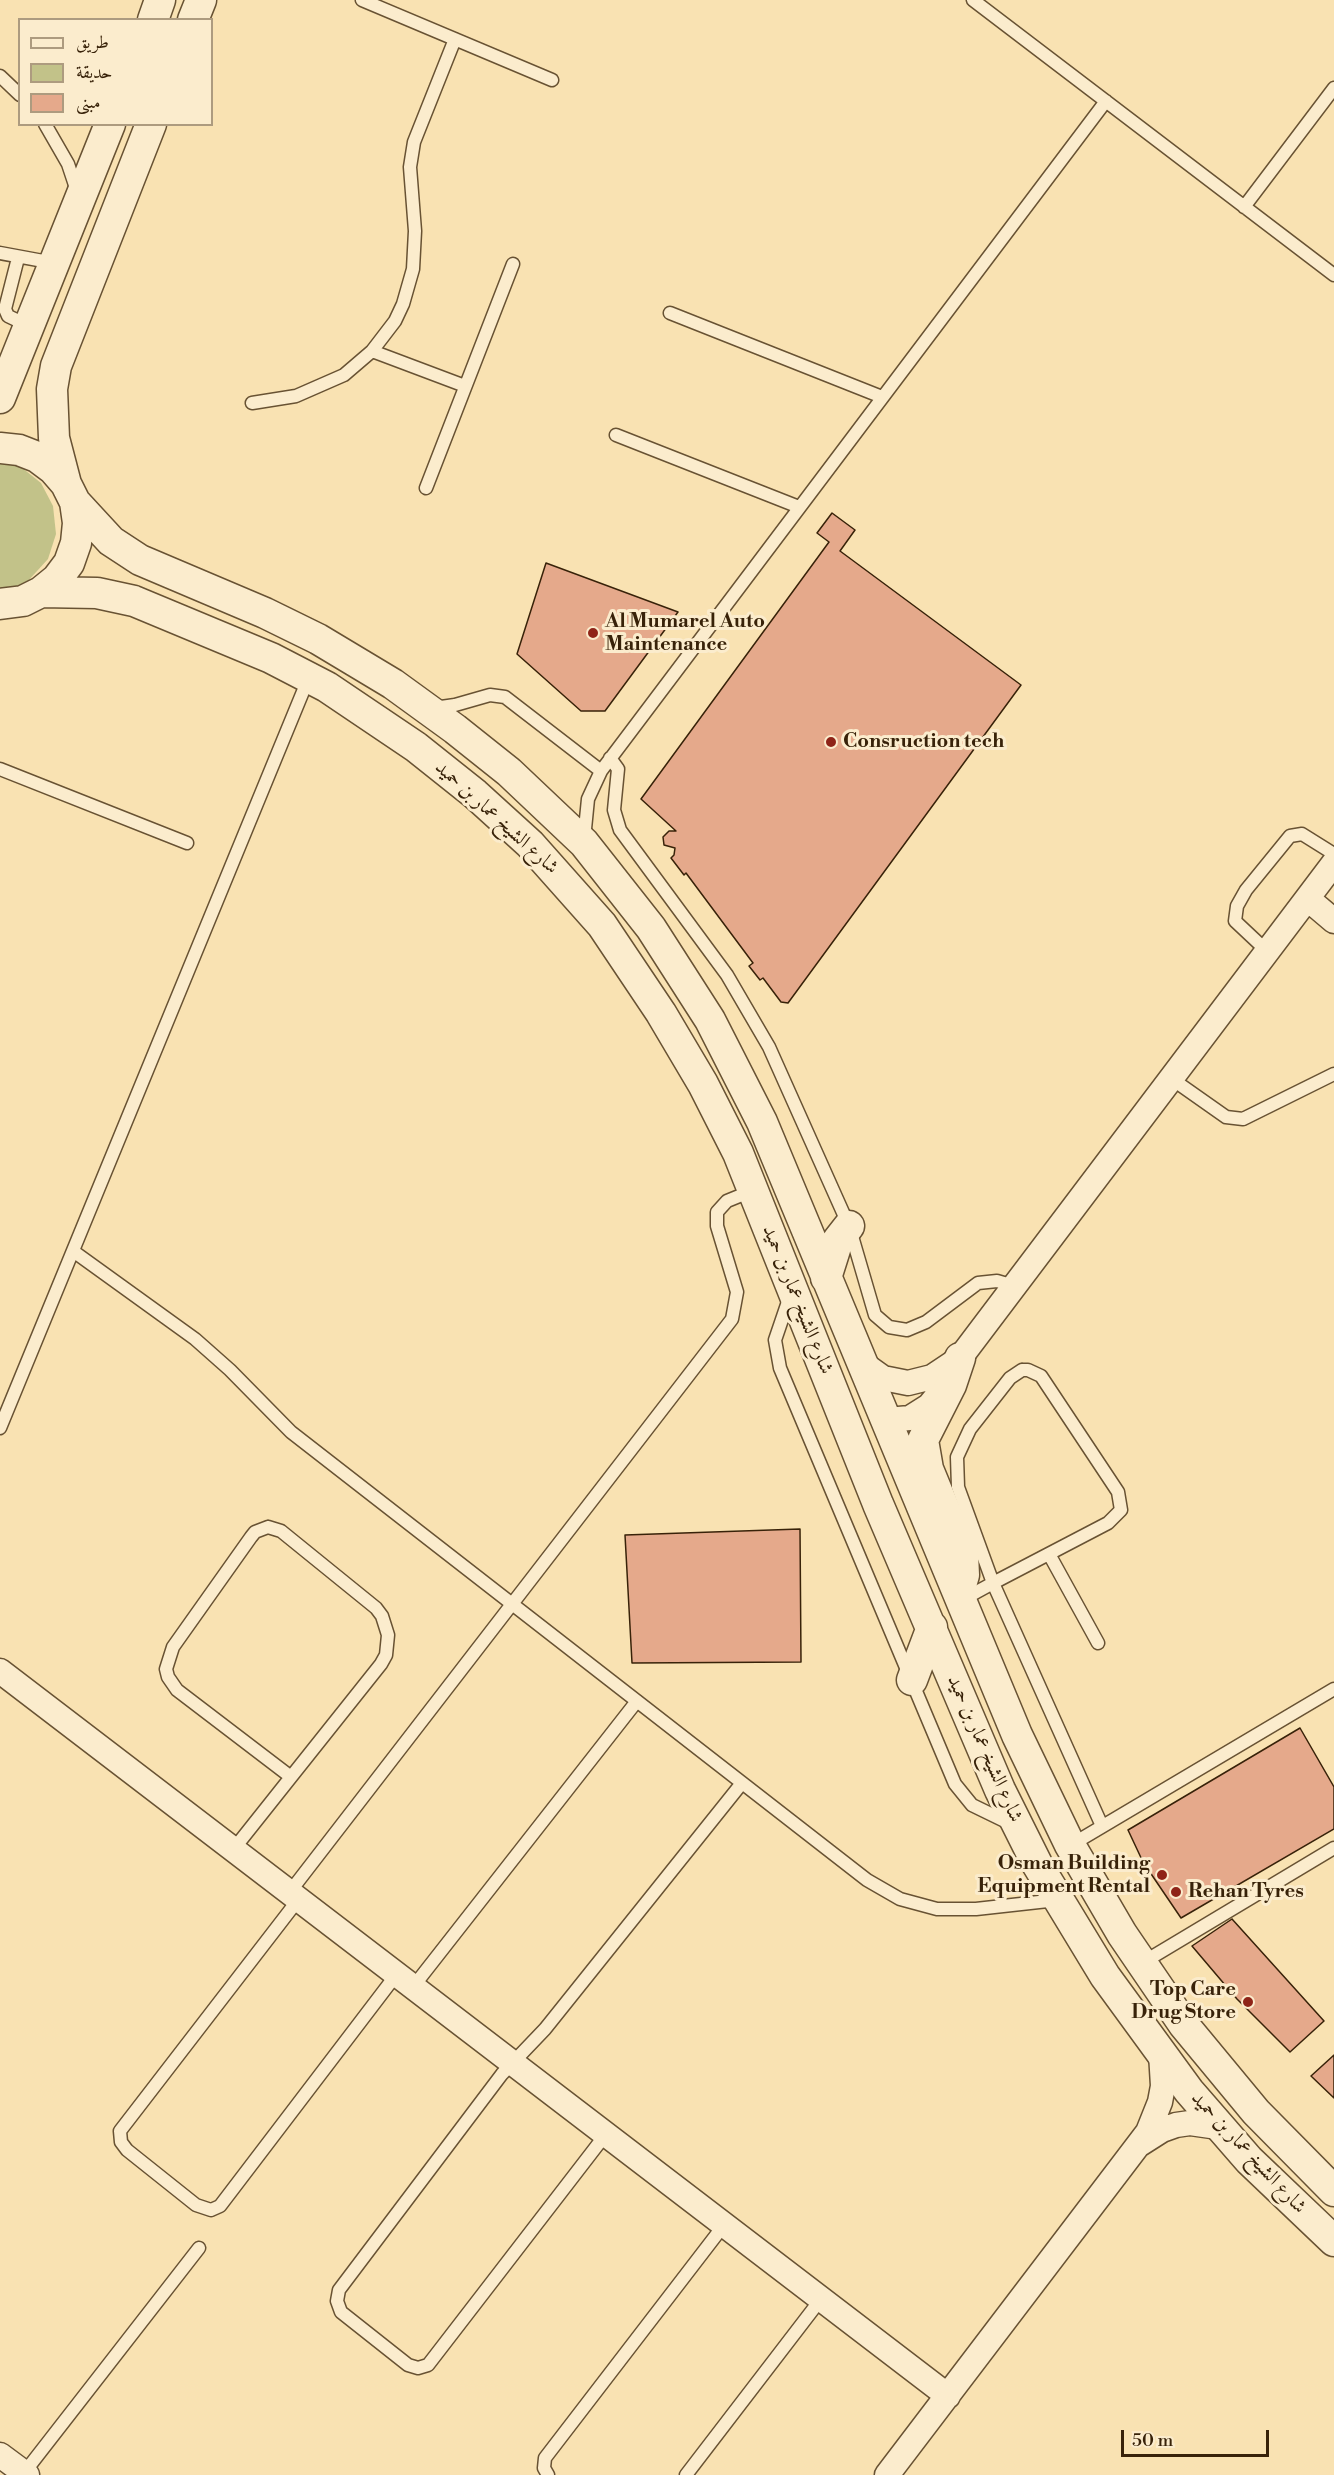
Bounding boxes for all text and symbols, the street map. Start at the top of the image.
legend [18,18,213,126]
text: طريق [76,31,109,54]
text: حديقة [76,61,112,84]
text: مبنى [76,91,101,114]
place label: Al Mumarel Auto Maintenance [605,610,765,657]
marker: Al Mumarel Auto Maintenance [586,626,600,640]
place label: Consruction tech [843,730,1004,754]
marker: Consruction tech [824,735,838,749]
street label: شارع الشيخ عمار بن حميد [429,756,563,880]
street label: شارع الشيخ عمار بن حميد [756,1222,838,1378]
street label: شارع الشيخ عمار بن حميد [941,1672,1027,1826]
place label: Osman Building Equipment Rental [978,1852,1150,1899]
marker: Osman Building Equipment Rental [1155,1868,1169,1882]
place label: Rehan Tyres [1188,1880,1304,1904]
marker: Rehan Tyres [1169,1885,1183,1899]
place label: Top Care Drug Store [1131,1978,1236,2025]
marker: Top Care Drug Store [1241,1995,1255,2009]
street label: شارع الشيخ عمار بن حميد [1185,2087,1311,2219]
scale bar [1124,2418,1272,2456]
text: 50 m [1132,2429,1173,2452]

